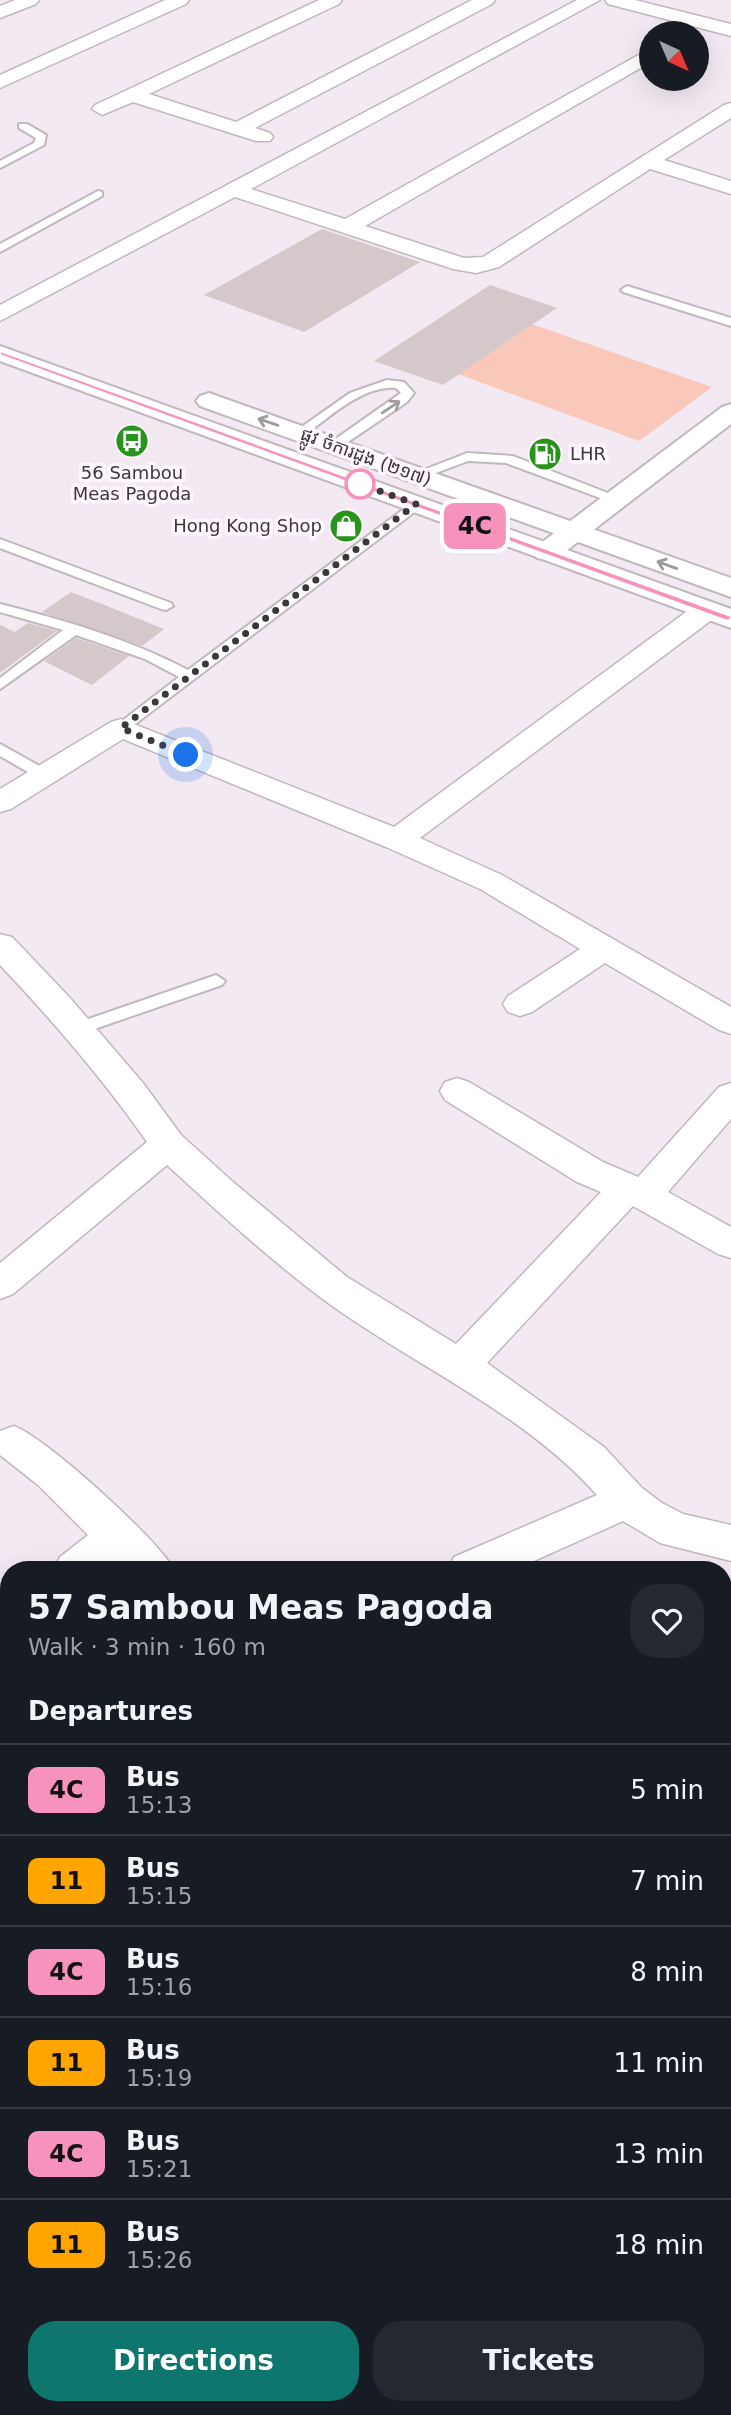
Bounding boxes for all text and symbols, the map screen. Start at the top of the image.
north arrow [639,21,709,91]
map controls [639,21,709,91]
one-way arrow [380,400,400,414]
one-way arrow [258,415,280,427]
bus stop icon: 56 Sambou Meas Pagoda [113,422,151,460]
street label: ផ្លូវ ចំការដូង (២១៧) [296,423,434,496]
fuel station icon: LHR [526,435,564,473]
place label: LHR [570,443,606,464]
place label: 56 Sambou Meas Pagoda [73,462,191,504]
unlabelled marker [345,469,375,499]
line badge: 4C [444,503,506,549]
shop icon: Hong Kong Shop [327,507,365,545]
text: 4C [458,512,492,540]
place label: Hong Kong Shop [173,515,322,536]
one-way arrow [656,558,678,570]
your location [168,737,203,772]
button: heart [630,1584,704,1658]
text: 57 Sambou Meas Pagoda [28,1588,493,1627]
text: Walk · 3 min · 160 m [28,1634,266,1660]
text: Departures [28,1696,193,1726]
text: Bus [126,1762,180,1792]
text: 5 min [630,1775,704,1805]
text: 4C [49,1776,84,1804]
text: 15:13 [126,1792,192,1818]
text: Bus [126,1853,180,1883]
text: 7 min [630,1866,704,1896]
text: 11 [50,1867,83,1895]
text: 15:15 [126,1883,192,1909]
text: Bus [126,1944,180,1974]
text: 8 min [630,1957,704,1987]
text: 4C [49,1958,84,1986]
text: 15:16 [126,1974,192,2000]
text: Bus [126,2035,180,2065]
text: 11 min [614,2048,704,2078]
text: 11 [50,2049,83,2077]
text: 15:19 [126,2065,192,2091]
text: Bus [126,2126,180,2156]
text: 13 min [614,2139,704,2169]
text: 4C [49,2140,84,2168]
text: 15:21 [126,2156,192,2182]
text: Bus [126,2217,180,2247]
text: 18 min [614,2230,704,2260]
text: 11 [50,2231,83,2259]
text: 15:26 [126,2247,192,2273]
button: Directions [28,2321,359,2401]
button: Tickets [373,2321,704,2401]

